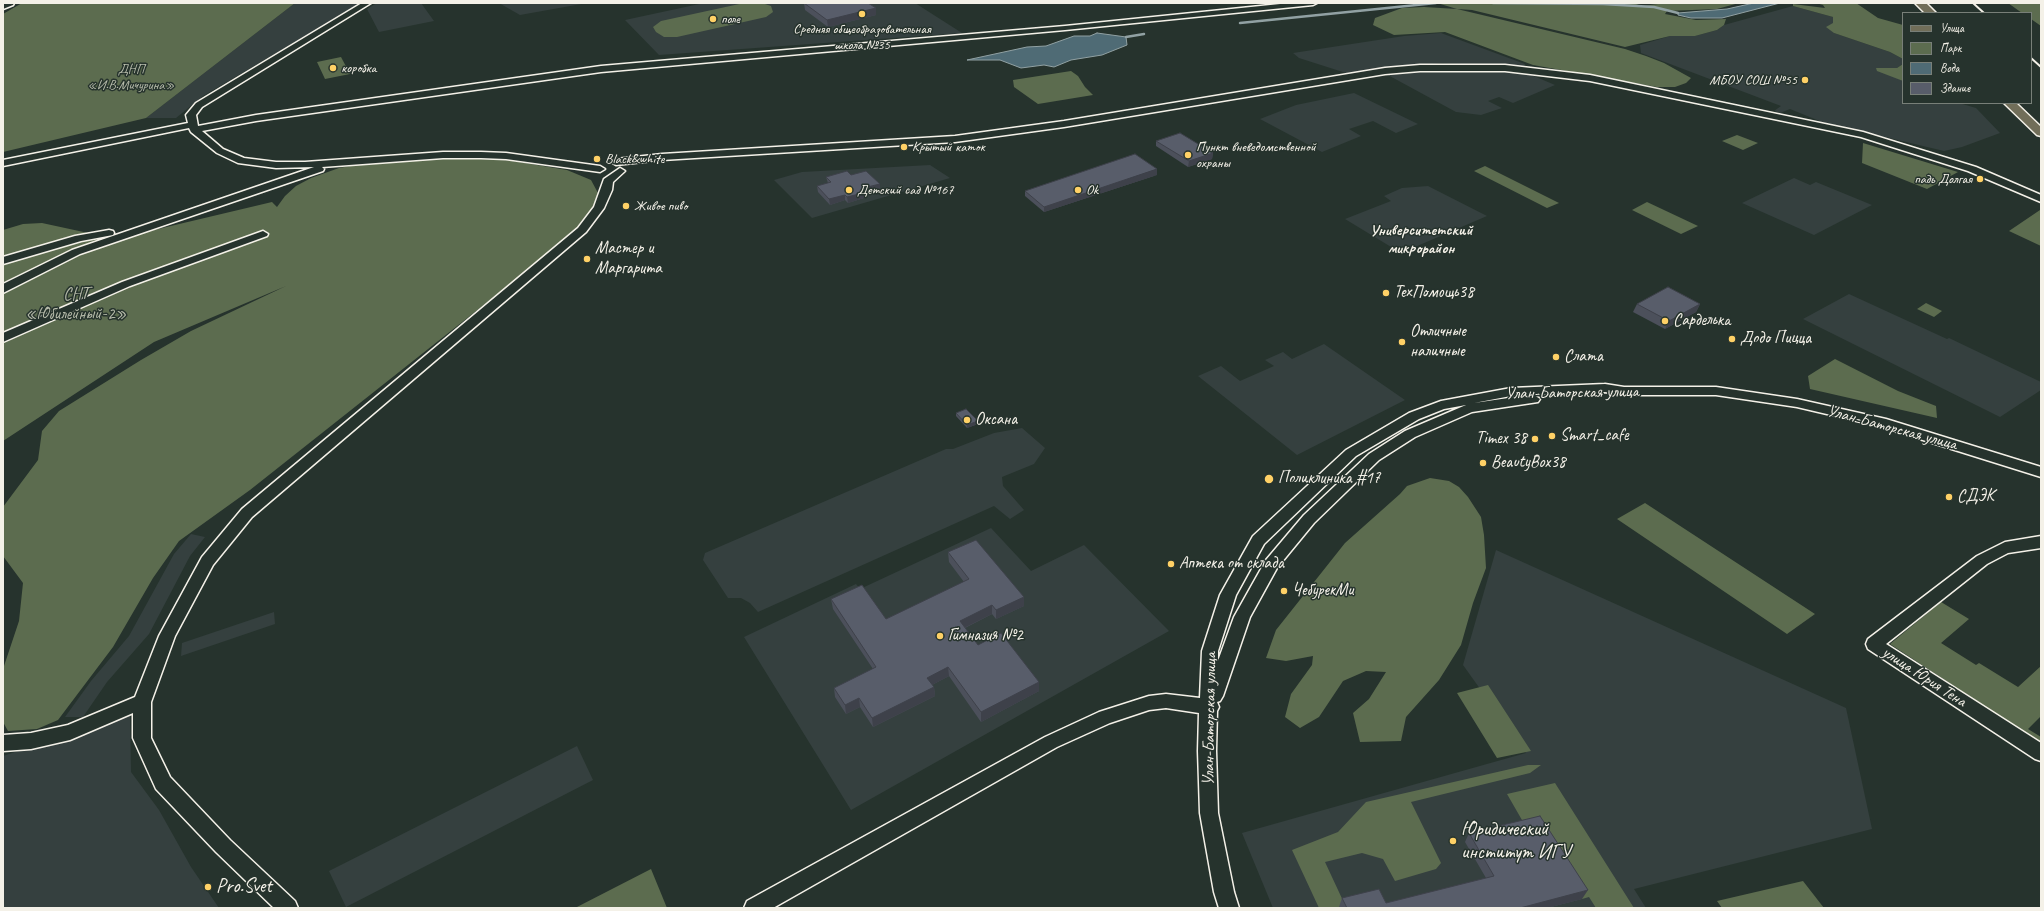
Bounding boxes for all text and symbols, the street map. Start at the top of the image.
marker: Средняя общеобразовательная школа №35 [857,9,867,19]
place label: поле [721,11,740,27]
legend [1902,12,2032,104]
marker: поле [708,14,718,24]
text: Улица [1940,20,1964,36]
place label: Средняя общеобразовательная школа №35 [793,21,931,54]
text: Парк [1940,40,1961,56]
place label: коробка [341,60,376,76]
text: Вода [1940,60,1959,76]
park label: ДНП «И.В.Мичурина» [88,61,174,94]
marker: коробка [328,63,338,73]
place label: МБОУ СОШ №55 [1709,72,1797,88]
marker: МБОУ СОШ №55 [1800,75,1810,85]
text: Здание [1940,80,1970,96]
place label: Крытый каток [912,139,985,155]
place label: Пункт вневедомственной охраны [1196,139,1316,172]
marker: Крытый каток [899,142,909,152]
marker: Пункт вневедомственной охраны [1183,150,1193,160]
place label: Black&white [605,151,664,167]
marker: Black&white [592,154,602,164]
place label: падь Долгая [1914,171,1972,187]
marker: падь Долгая [1975,174,1985,184]
place label: Детский сад №167 [857,182,954,198]
place label: Ok [1086,182,1098,198]
marker: Детский сад №167 [844,185,854,195]
marker: Ok [1073,185,1083,195]
place label: Живое пиво [634,198,687,214]
marker: Живое пиво [621,201,631,211]
district label: Университетский микрорайон [1370,221,1472,259]
place label: Мастер и Маргарита [595,239,662,279]
marker: Мастер и Маргарита [582,254,592,264]
place label: ТехПомощь38 [1394,283,1474,303]
park label: СНТ «Юбилейный-2» [25,285,127,325]
marker: ТехПомощь38 [1381,288,1391,298]
place label: Сарделька [1673,311,1730,331]
marker: Сарделька [1660,316,1670,326]
place label: Отличные наличные [1410,322,1466,362]
place label: Додо Пицца [1740,329,1811,349]
marker: Додо Пицца [1727,334,1737,344]
marker: Отличные наличные [1397,337,1407,347]
place label: Слата [1564,347,1603,367]
marker: Слата [1551,352,1561,362]
street label: Улан-Баторская улица [1505,382,1639,404]
street label: Улан-Баторская улица [1825,401,1959,455]
place label: Оксана [975,410,1017,430]
marker: Оксана [962,415,972,425]
place label: Smart_cafe [1560,426,1628,446]
place label: Timex 38 [1476,429,1527,449]
marker: Smart_cafe [1547,431,1557,441]
marker: Timex 38 [1530,434,1540,444]
place label: BeautyBox38 [1491,453,1566,473]
marker: BeautyBox38 [1478,458,1488,468]
place label: Поликлиника #17 [1278,469,1380,489]
marker: Поликлиника #17 [1263,473,1275,485]
place label: СДЭК [1957,487,1994,507]
marker: СДЭК [1944,492,1954,502]
place label: Аптека от склада [1179,554,1284,574]
marker: Аптека от склада [1166,559,1176,569]
place label: ЧебурекМи [1292,581,1353,601]
marker: ЧебурекМи [1279,586,1289,596]
place label: Гимназия №2 [948,626,1023,646]
marker: Гимназия №2 [935,631,945,641]
street label: улица Юрия Тена [1878,642,1970,712]
street label: Улан-Баторская улица [1199,652,1221,786]
place label: Юридический институт ИГУ [1461,818,1571,865]
marker: Юридический институт ИГУ [1448,836,1458,846]
place label: Pro.Svet [216,875,272,899]
marker: Pro.Svet [203,882,213,892]

